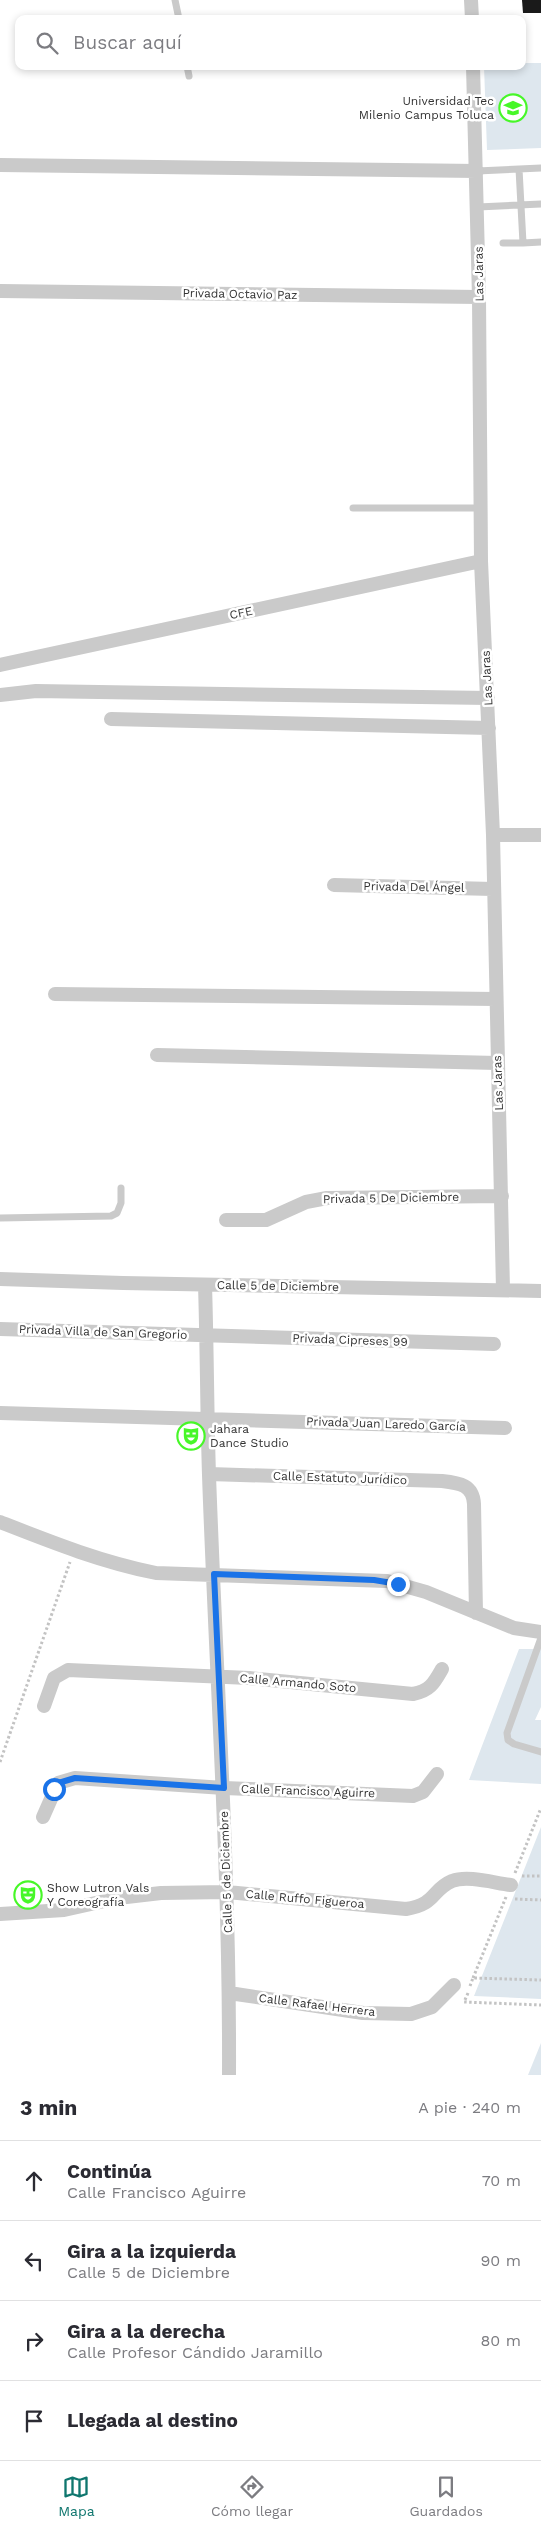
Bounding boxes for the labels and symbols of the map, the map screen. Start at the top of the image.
school or university icon: Universidad Tec Milenio Campus Toluca [498,93,528,123]
place label: Universidad Tec Milenio Campus Toluca [359,94,494,122]
street label: Las Jaras [472,246,486,302]
street label: Privada Octavio Paz [182,286,298,302]
street label: CFE [228,604,254,622]
street label: Las Jaras [479,650,495,706]
street label: Privada Del Ángel [363,879,465,895]
street label: Las Jaras [490,1055,506,1111]
street label: Privada 5 De Diciembre [323,1190,459,1206]
street label: Calle 5 de Diciembre [217,1278,339,1294]
street label: Privada Villa de San Gregorio [19,1322,187,1342]
street label: Privada Cipreses 99 [292,1331,408,1349]
street label: Privada Juan Laredo García [306,1414,466,1434]
theatre icon: Jahara Dance Studio [176,1421,206,1451]
place label: Jahara Dance Studio [210,1422,289,1450]
street label: Calle Estatuto Jurídico [273,1469,407,1487]
route end [387,1573,410,1596]
street label: Calle Armando Soto [239,1671,357,1695]
route start [43,1778,66,1801]
street label: Calle Francisco Aguirre [241,1782,375,1800]
street label: Calle 5 de Diciembre [217,1811,235,1933]
theatre icon: Show Lutron Vals Y Coreografía [13,1880,43,1910]
place label: Show Lutron Vals Y Coreografía [47,1881,149,1909]
street label: Calle Ruffo Figueroa [245,1887,365,1911]
street label: Calle Rafael Herrera [258,1991,376,2019]

